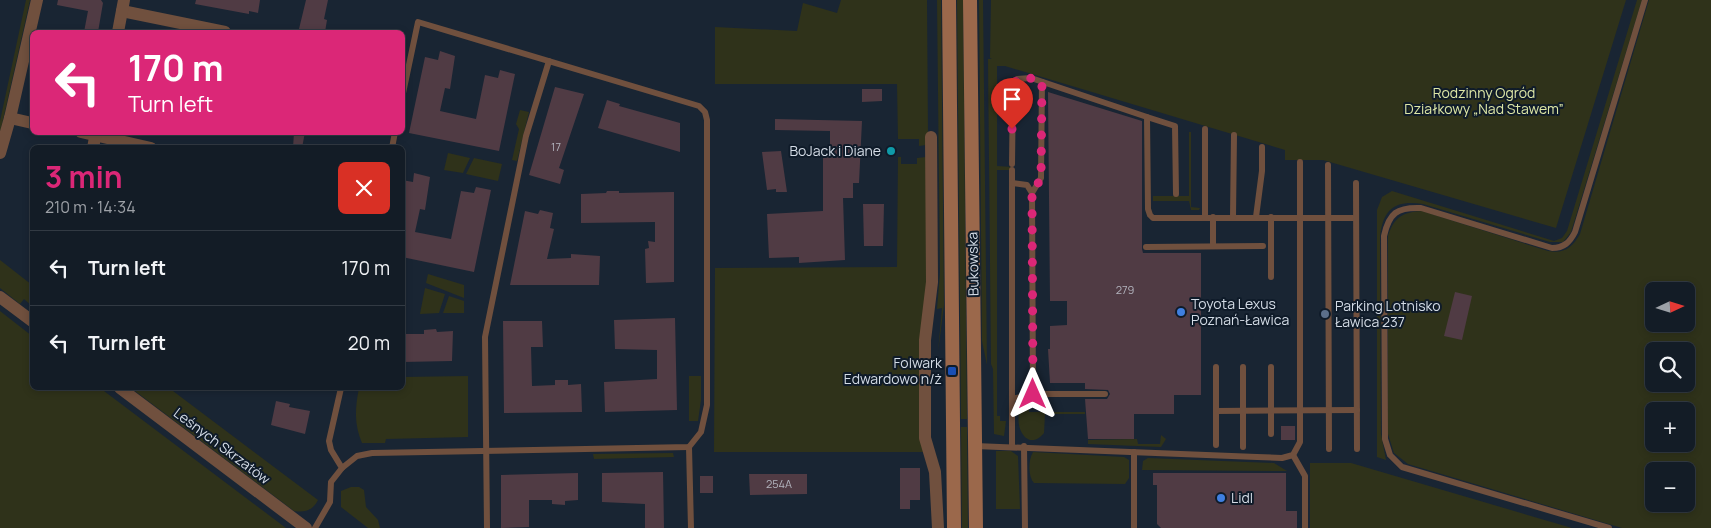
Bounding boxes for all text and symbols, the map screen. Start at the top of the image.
text: 170 m [128,44,224,92]
icon: left [45,50,110,115]
pin [991,78,1033,129]
park label: Rodzinny Ogród Działkowy „Nad Stawem” [1404,83,1564,118]
icon: arrive [998,85,1026,113]
text: Turn left [128,89,213,119]
house number: 17 [551,139,561,154]
place label: BoJack i Diane [789,141,881,160]
marker: BoJack i Diane [885,145,897,157]
text: 3 min [45,156,123,197]
button: close [338,162,390,214]
text: 210 m · 14:34 [45,196,136,218]
street label: Bukowska [962,232,983,296]
icon: left [45,254,73,282]
text: Turn left [88,255,166,281]
text: 170 m [342,255,390,281]
house number: 279 [1116,282,1134,297]
north arrow [1645,282,1695,332]
map controls [1645,282,1695,512]
place label: Toyota Lexus Poznań-Ławica [1191,294,1289,329]
place label: Parking Lotnisko Ławica 237 [1335,296,1441,331]
marker: Toyota Lexus Poznań-Ławica [1175,306,1187,318]
marker: Parking Lotnisko Ławica 237 [1319,308,1331,320]
icon: left [45,329,73,357]
text: Turn left [88,330,166,356]
text: 20 m [348,330,390,356]
button: search [1645,342,1695,392]
place label: Folwark Edwardowo n/ż [844,353,943,388]
marker: Folwark Edwardowo n/ż [946,365,958,377]
position arrow [1006,367,1058,419]
button: + [1645,402,1695,452]
street label: Leśnych Skrzatów [170,403,275,488]
button: − [1645,462,1695,512]
house number: 254A [766,476,792,491]
place label: Lidl [1231,488,1253,507]
marker: Lidl [1215,492,1227,504]

